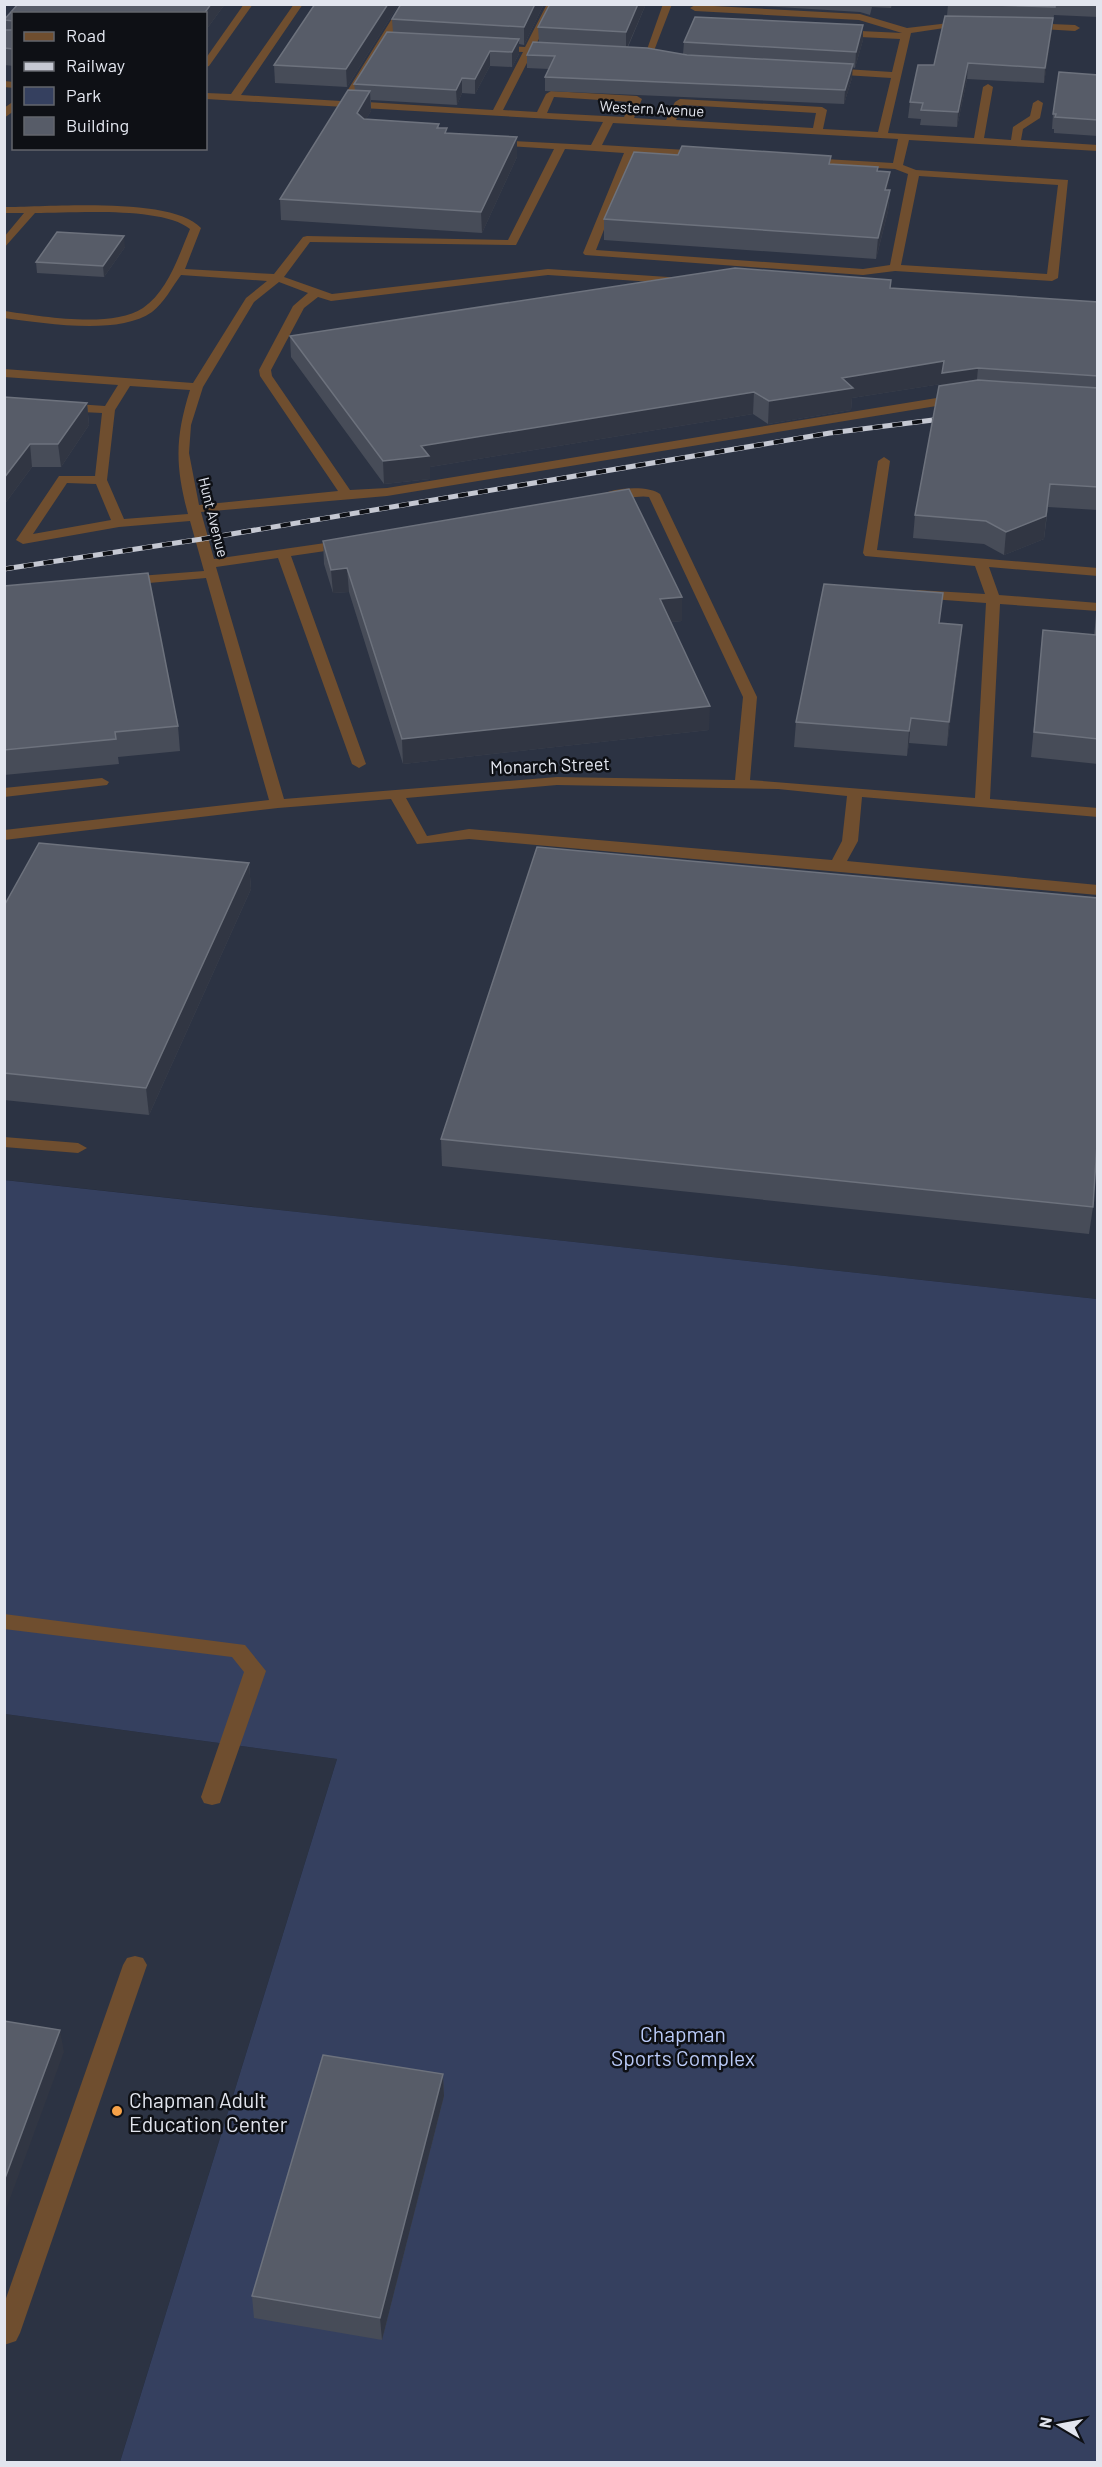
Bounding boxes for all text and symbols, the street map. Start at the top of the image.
legend [12,12,207,150]
text: Road [66,24,106,46]
text: Railway [66,54,125,76]
text: Park [66,84,101,106]
street label: Western Avenue [599,96,705,120]
text: Building [66,114,129,136]
street label: Hunt Avenue [195,475,233,559]
street label: Monarch Street [490,752,610,778]
park label: Chapman Sports Complex [611,2021,755,2070]
place label: Chapman Adult Education Center [129,2087,288,2136]
marker: Chapman Adult Education Center [110,2104,124,2118]
north arrow [1030,2395,1090,2455]
text: N [1034,2415,1055,2429]

